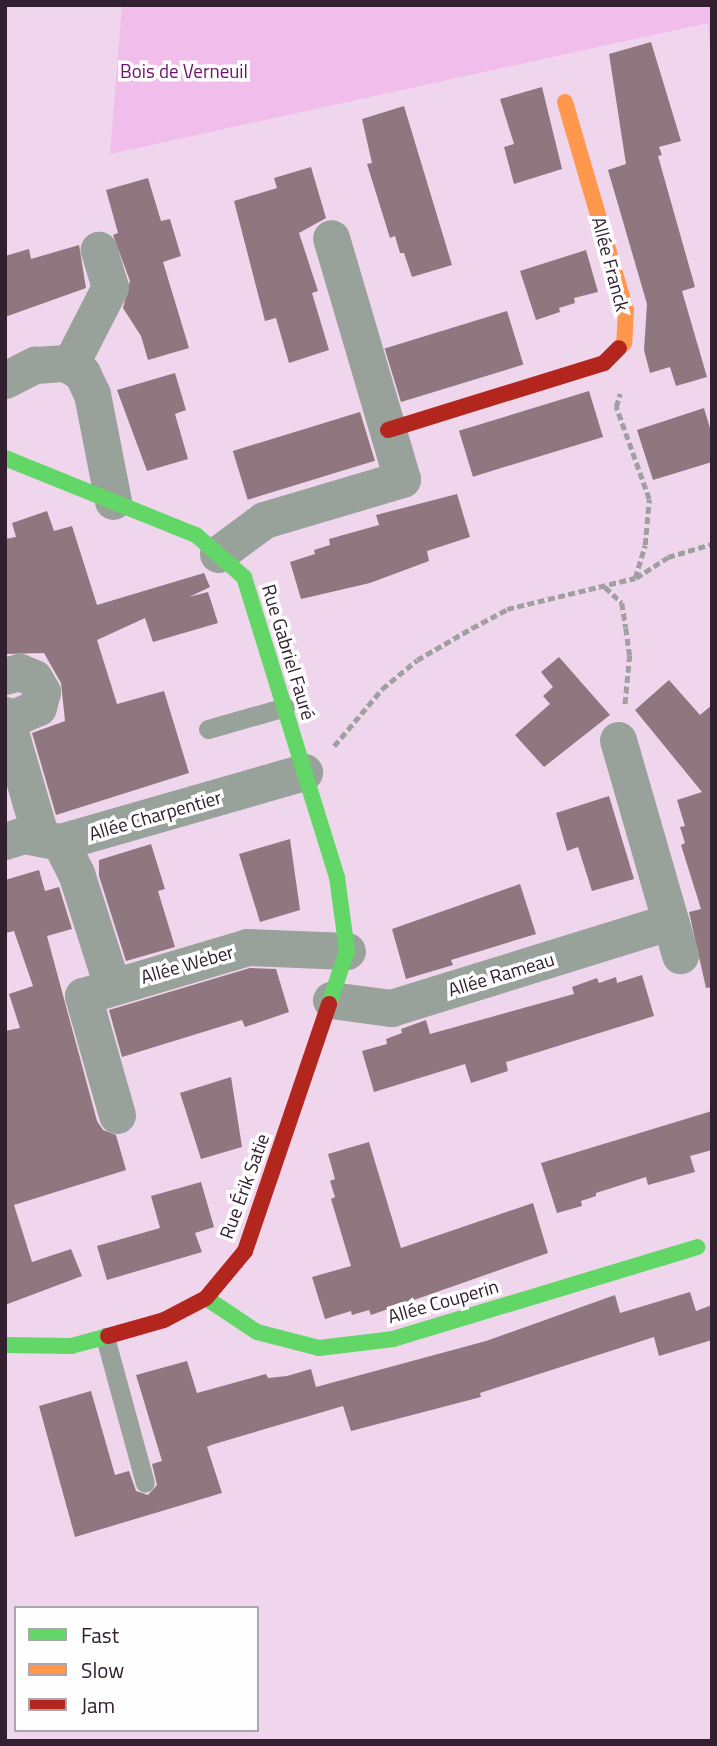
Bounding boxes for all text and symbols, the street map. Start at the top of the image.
park label: Bois de Verneuil [120,60,248,82]
street label: Allée Franck [587,214,635,314]
street label: Rue Gabriel Fauré [258,581,320,723]
street label: Allée Charpentier [86,785,224,845]
street label: Allée Weber [138,940,236,988]
street label: Allée Rameau [445,947,557,1001]
street label: Rue Érik Satie [214,1130,274,1242]
street label: Allée Couperin [385,1274,501,1328]
legend [14,1606,259,1732]
text: Fast [81,1619,119,1651]
text: Slow [81,1654,124,1686]
text: Jam [81,1689,115,1721]

